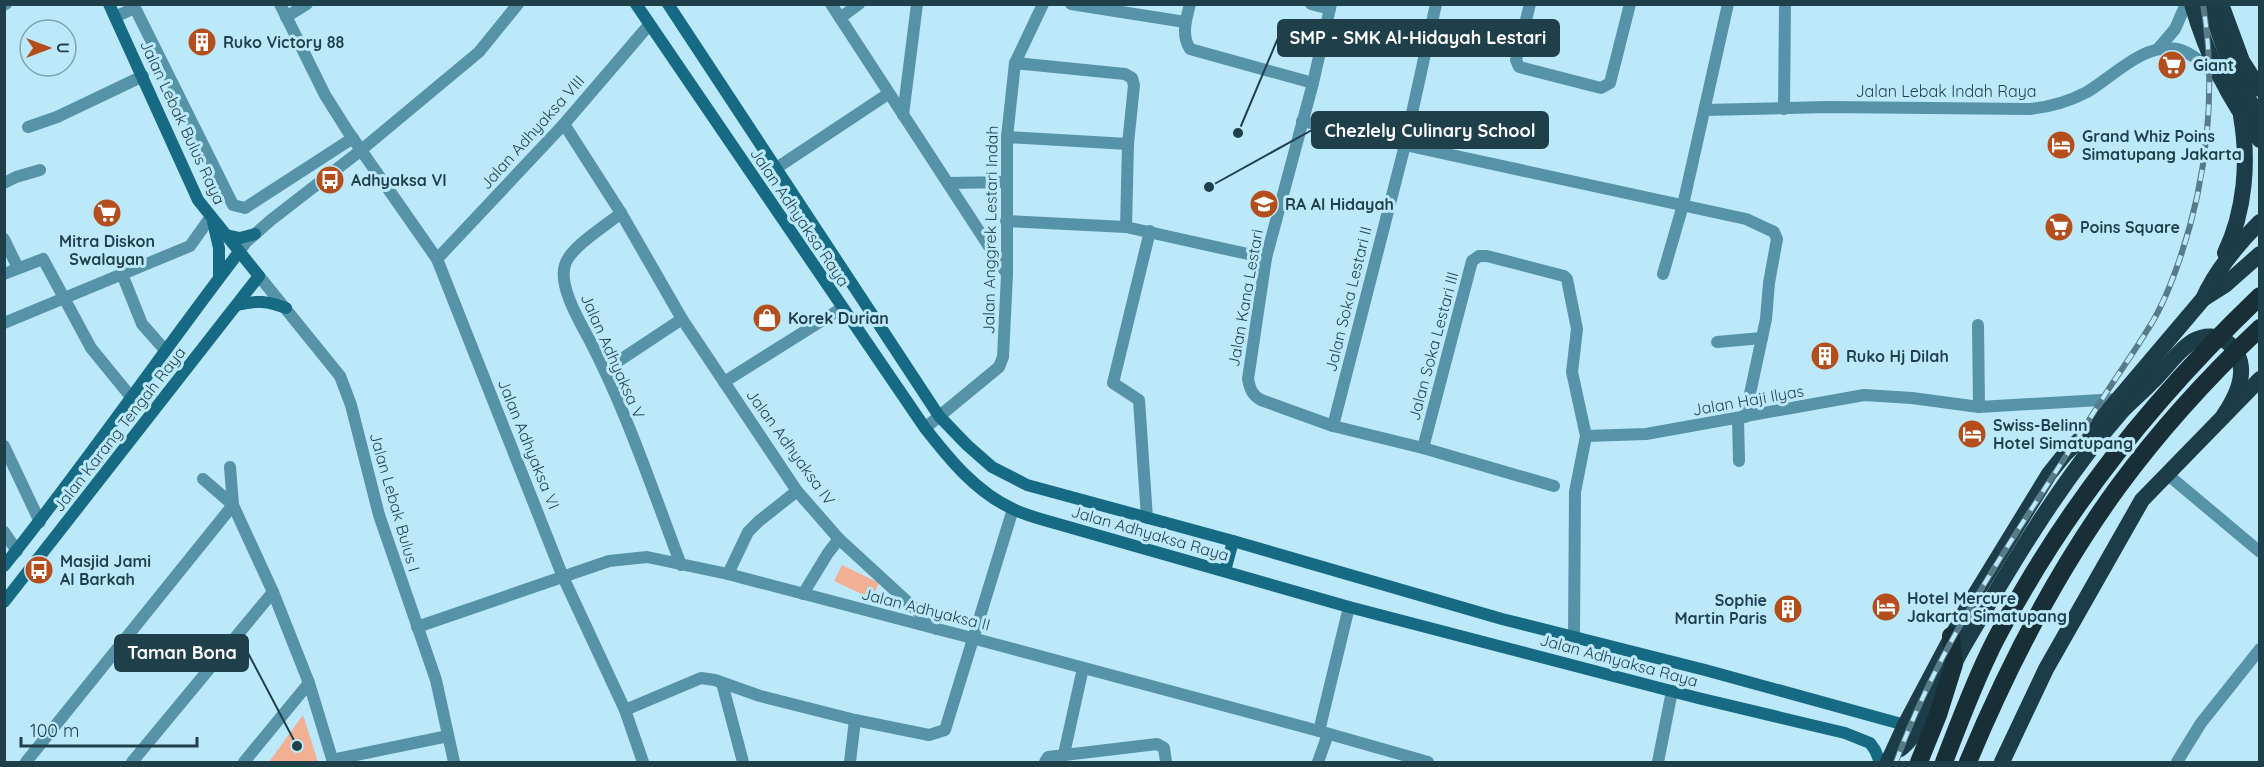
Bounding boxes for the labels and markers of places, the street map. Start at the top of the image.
callout: SMP - SMK Al-Hidayah Lestari [1278,20,1559,56]
building icon: Ruko Victory 88 [186,26,218,58]
place label: Ruko Victory 88 [223,32,344,52]
supermarket icon: Giant [2156,49,2188,81]
place label: Giant [2193,55,2234,75]
callout: Chezlely Culinary School [1312,112,1548,148]
place label: Grand Whiz Poins Simatupang Jakarta [2082,126,2242,164]
hotel icon: Grand Whiz Poins Simatupang Jakarta [2045,129,2077,161]
bus stop icon: Adhyaksa VI [314,164,346,196]
place label: Adhyaksa VI [351,170,447,190]
school or university icon: RA Al Hidayah [1248,188,1280,220]
place label: RA Al Hidayah [1285,194,1394,214]
supermarket icon: Mitra Diskon Swalayan [91,197,123,229]
supermarket icon: Poins Square [2043,211,2075,243]
place label: Poins Square [2080,217,2180,237]
place label: Mitra Diskon Swalayan [59,231,155,269]
shop icon: Korek Durian [751,302,783,334]
place label: Korek Durian [788,308,889,328]
building icon: Ruko Hj Dilah [1809,340,1841,372]
place label: Ruko Hj Dilah [1846,346,1949,366]
place label: Swiss-Belinn Hotel Simatupang [1993,415,2133,453]
hotel icon: Swiss-Belinn Hotel Simatupang [1956,418,1988,450]
place label: Masjid Jami Al Barkah [60,551,151,589]
bus stop icon: Masjid Jami Al Barkah [23,554,55,586]
place label: Hotel Mercure Jakarta Simatupang [1907,588,2067,626]
place label: Sophie Martin Paris [1675,590,1767,628]
hotel icon: Hotel Mercure Jakarta Simatupang [1870,591,1902,623]
building icon: Sophie Martin Paris [1772,593,1804,625]
callout: Taman Bona [115,635,248,671]

